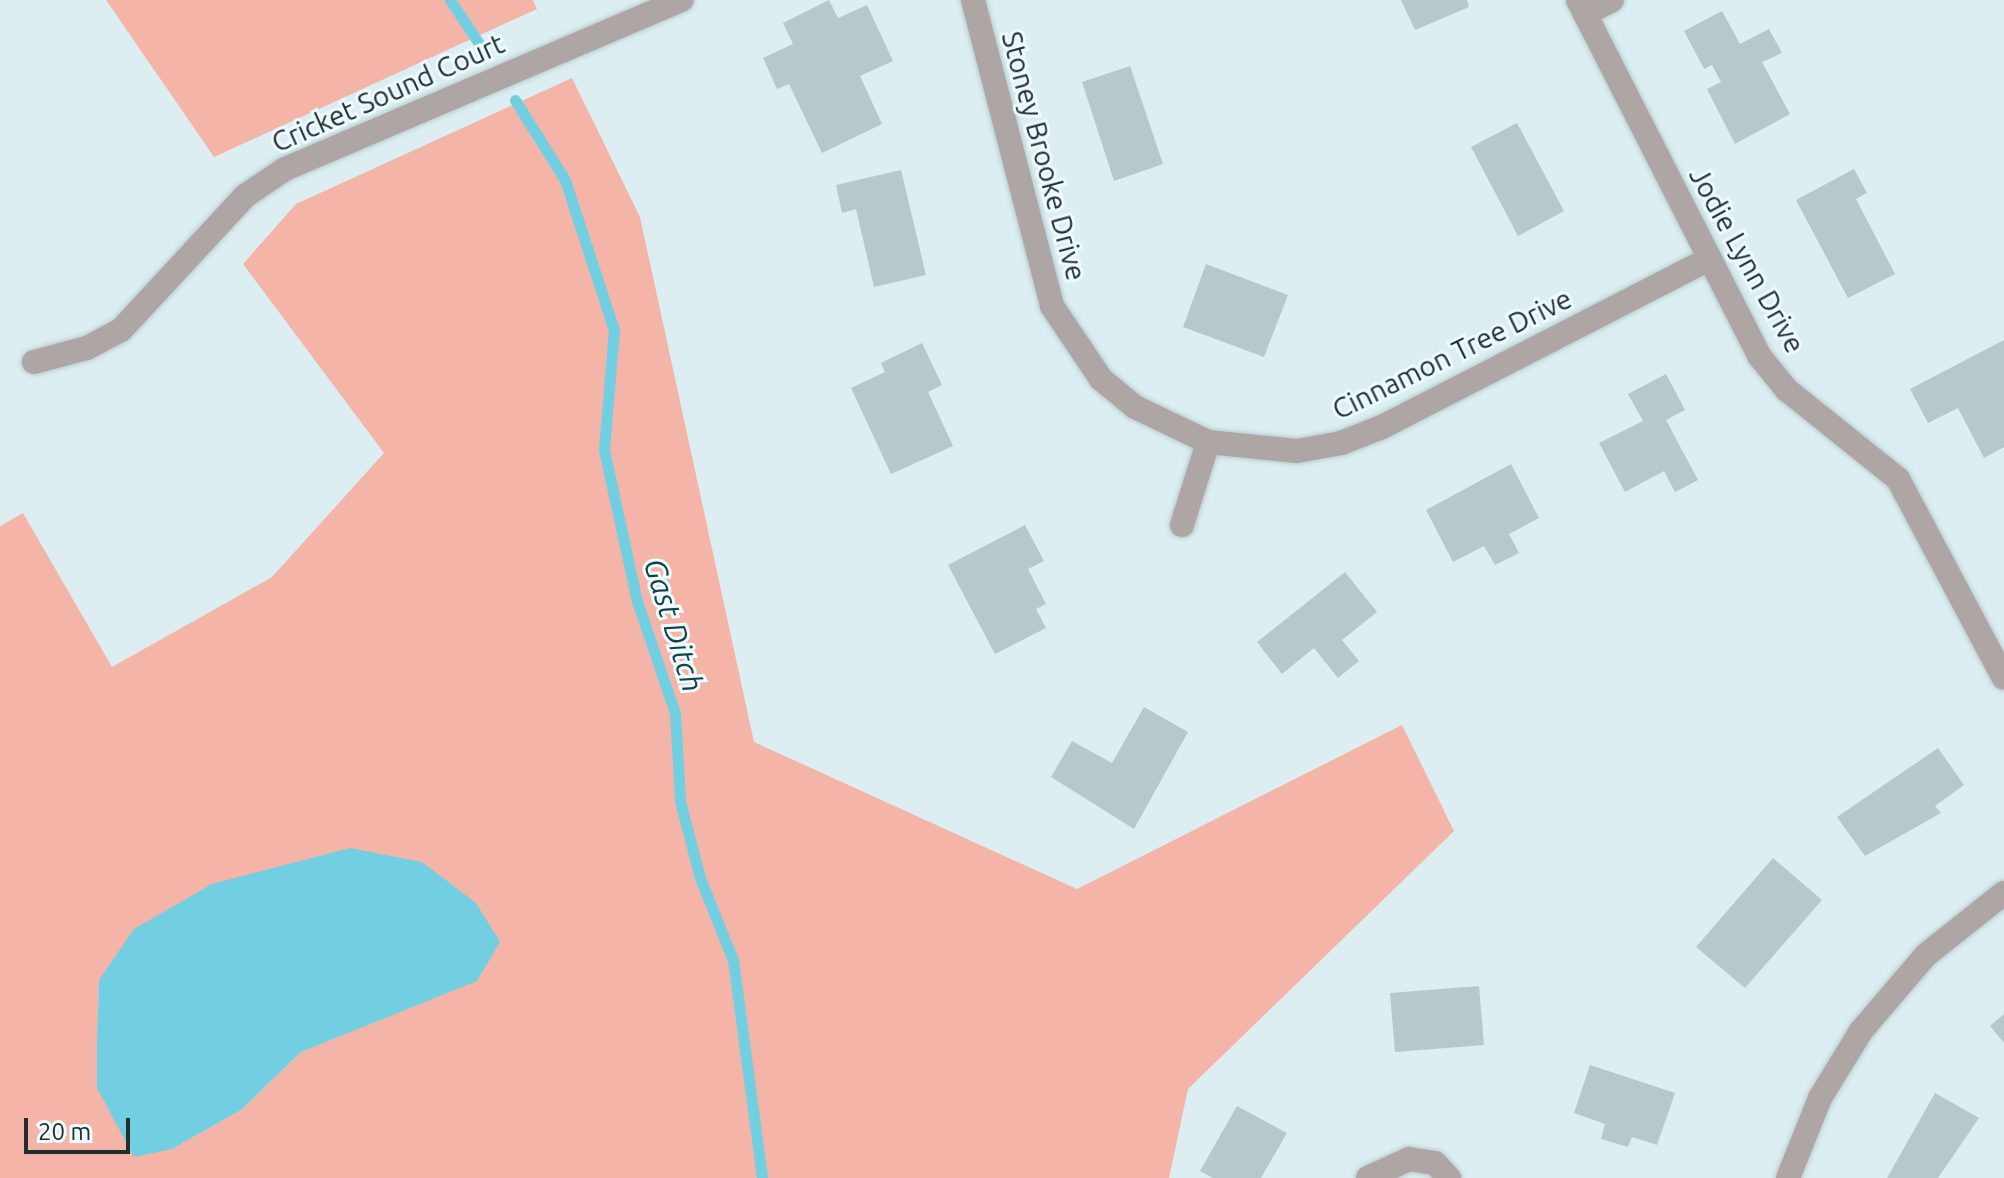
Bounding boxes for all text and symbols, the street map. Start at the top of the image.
street label: Cricket Sound Court [266,27,510,159]
street label: Stoney Brooke Drive [995,28,1093,284]
street label: Jodie Lynn Drive [1682,161,1812,359]
street label: Cinnamon Tree Drive [1327,281,1577,427]
water label: Gast Ditch [637,554,711,696]
scale bar [28,1102,134,1152]
text: 20 m [38,1118,91,1145]

